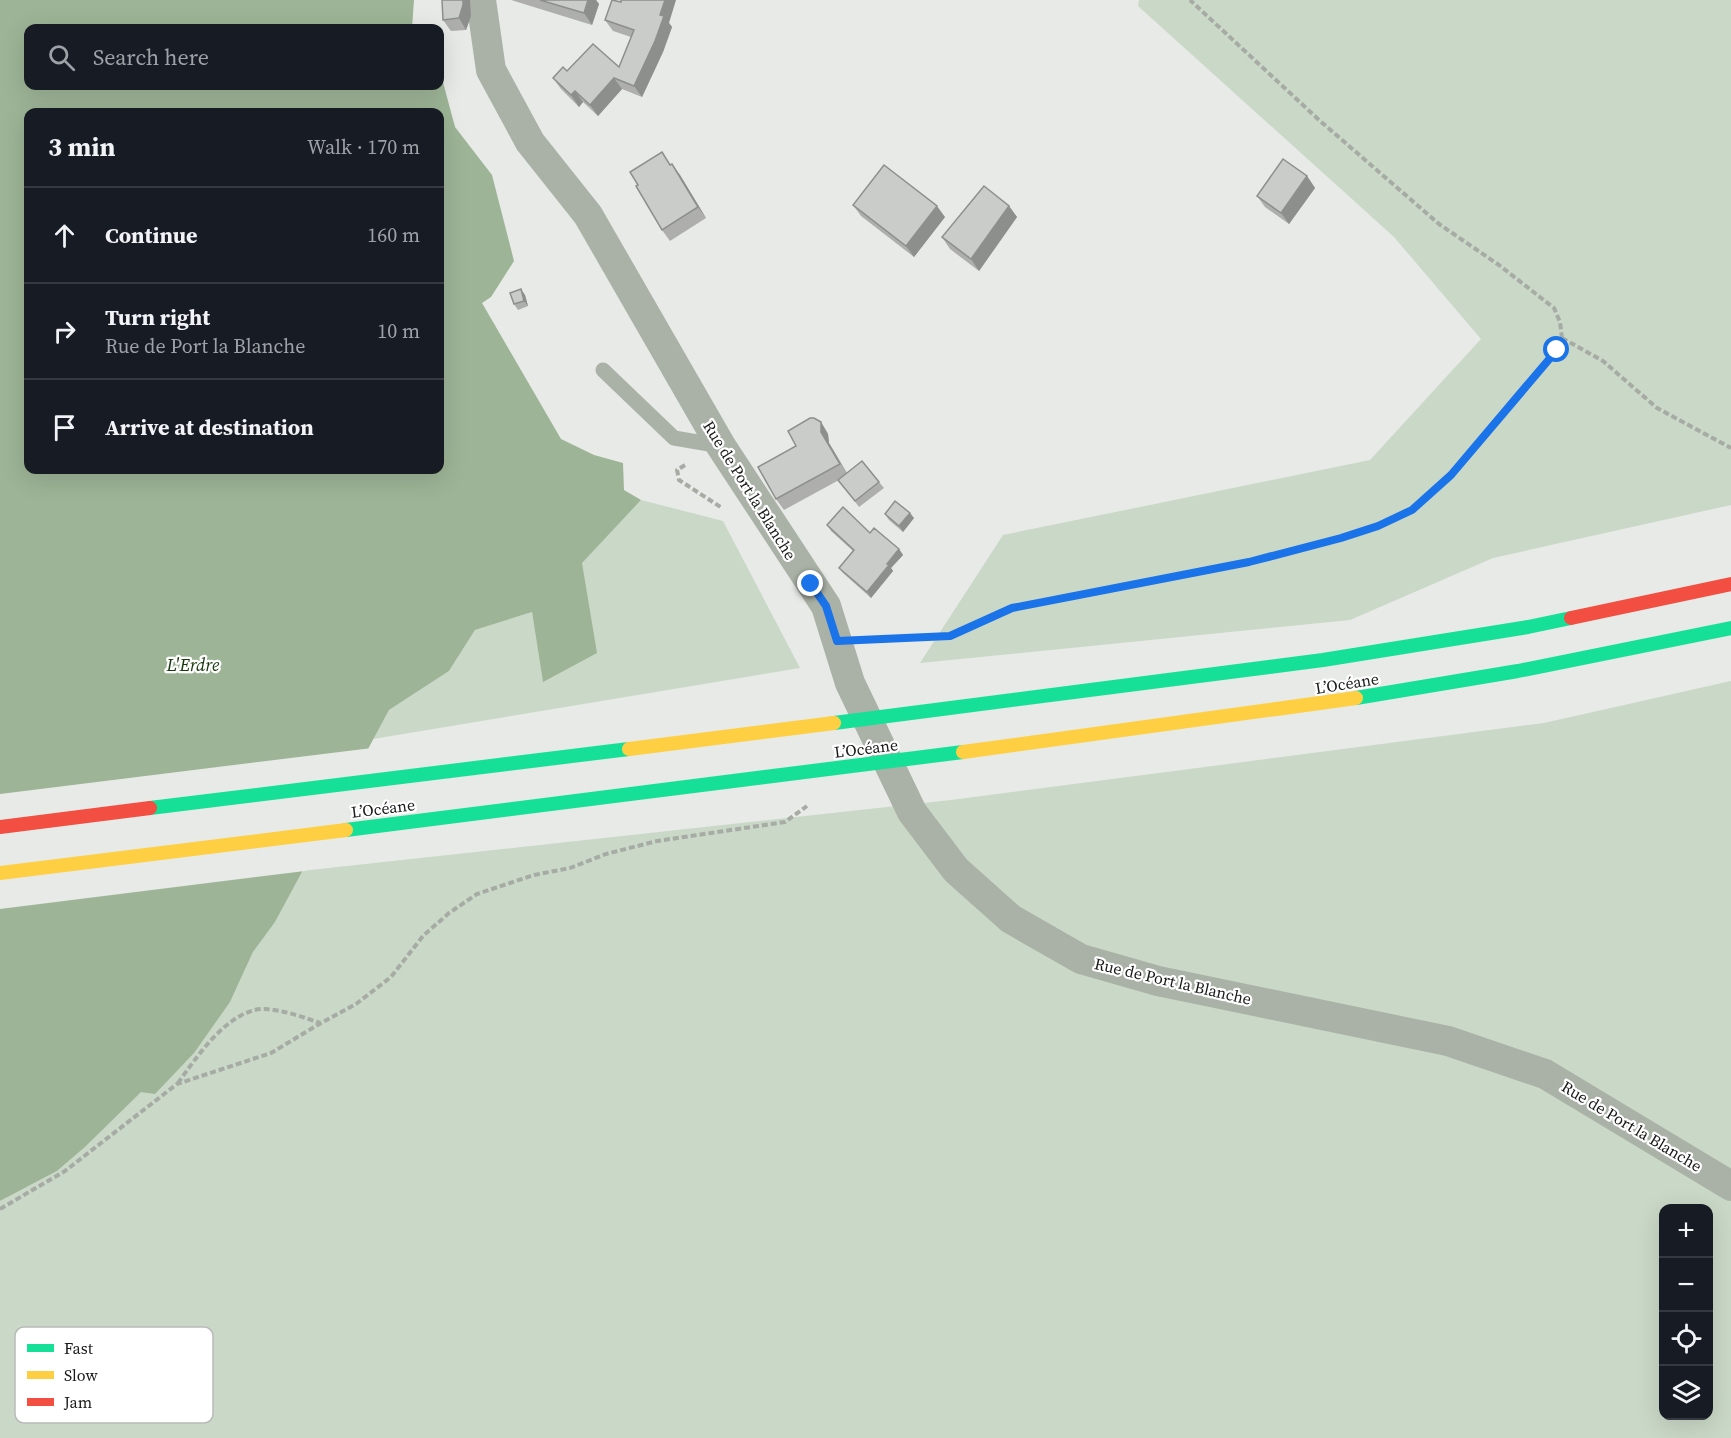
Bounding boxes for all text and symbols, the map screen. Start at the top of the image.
search box [24,24,444,90]
icon: search [45,41,78,74]
text: Search here [93,42,209,72]
text: 3 min [48,129,115,165]
text: Walk · 170 m [307,133,420,161]
icon: ahead [48,219,81,252]
text: Continue [105,220,198,250]
text: 160 m [367,221,420,249]
text: Turn right [105,302,210,332]
icon: right [48,315,81,348]
text: 10 m [377,317,420,345]
text: Rue de Port la Blanche [105,332,305,360]
route start [1543,336,1569,362]
icon: arrive [48,411,81,444]
text: Arrive at destination [105,412,314,442]
street label: Rue de Port la Blanche [698,416,802,564]
route end [797,570,823,596]
water label: L'Erdre [166,652,220,677]
street label: L’Océane [1314,667,1380,699]
street label: L’Océane [833,733,899,763]
street label: L’Océane [350,793,416,823]
street label: Rue de Port la Blanche [1092,952,1254,1010]
street label: Rue de Port la Blanche [1558,1075,1706,1177]
map controls [1659,1204,1713,1420]
button: + [1659,1204,1713,1258]
button: − [1659,1258,1713,1312]
button: locate [1659,1312,1713,1366]
legend [15,1327,213,1423]
text: Fast [64,1337,94,1359]
text: Slow [64,1364,99,1386]
button: layers [1659,1366,1713,1420]
text: Jam [63,1391,92,1413]

